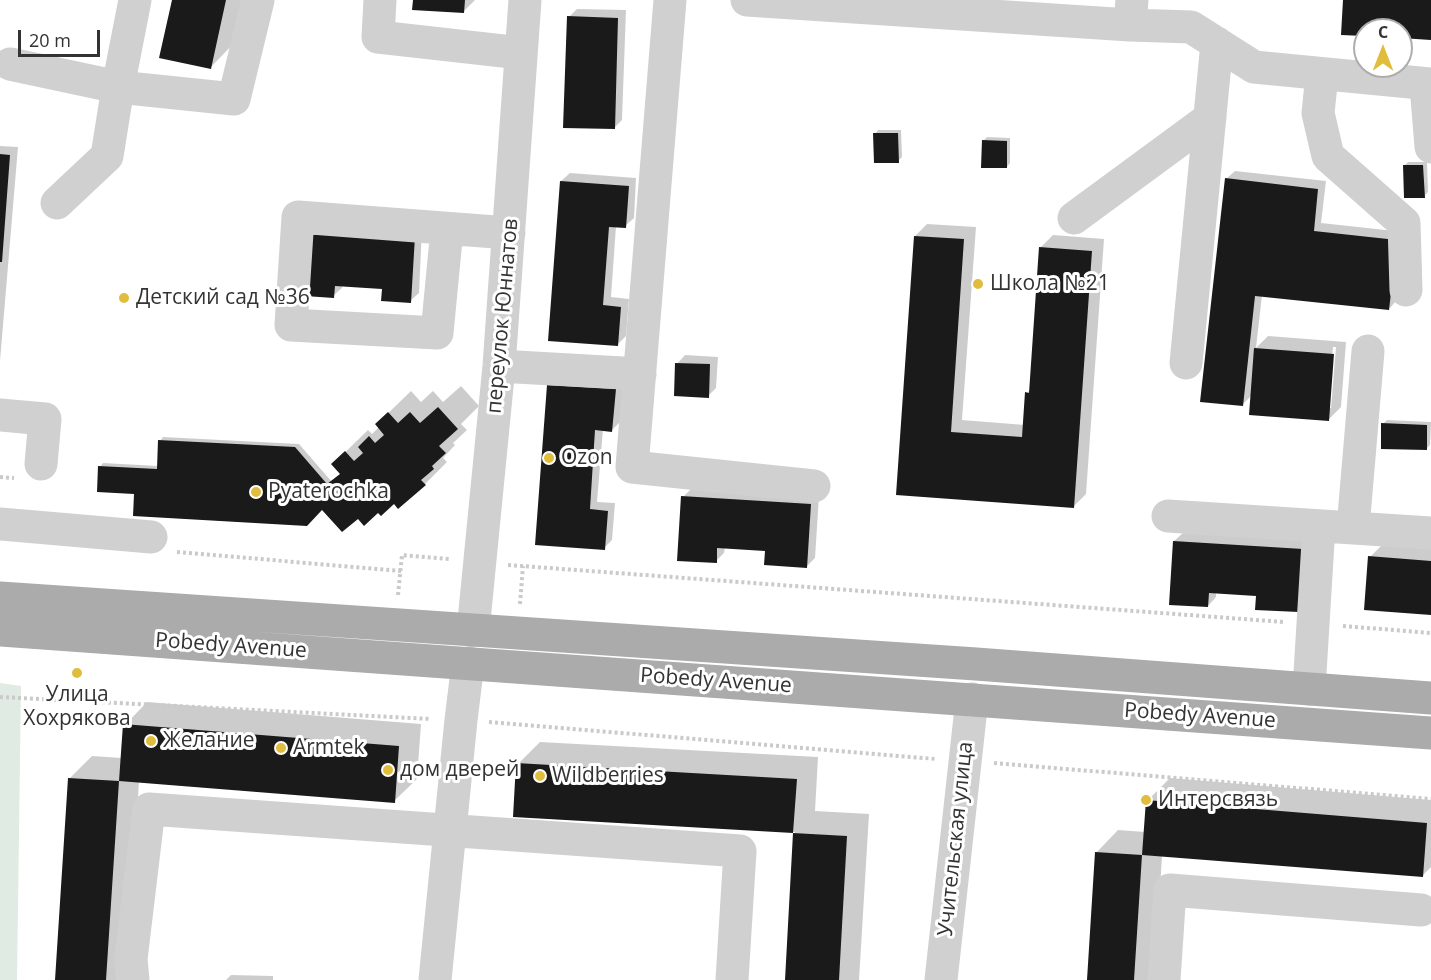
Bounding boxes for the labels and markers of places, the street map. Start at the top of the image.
place label: Школа №21 [990,271,1110,297]
marker: Школа №21 [971,277,985,291]
place label: Детский сад №36 [136,285,310,311]
marker: Детский сад №36 [117,291,131,305]
place label: Ozon [561,445,613,471]
marker: Ozon [542,451,556,465]
place label: Pyaterochka [268,479,389,505]
marker: Pyaterochka [249,485,263,499]
marker: Улица Хохрякова [70,666,84,680]
place label: Улица Хохрякова [23,682,131,732]
place label: Желание [163,728,255,754]
marker: Желание [144,734,158,748]
place label: Armtek [293,735,365,761]
marker: Armtek [274,741,288,755]
place label: дом дверей [400,757,519,783]
marker: дом дверей [381,763,395,777]
place label: Wildberries [552,763,664,789]
marker: Wildberries [533,769,547,783]
place label: Интерсвязь [1158,787,1278,813]
marker: Интерсвязь [1139,793,1153,807]

